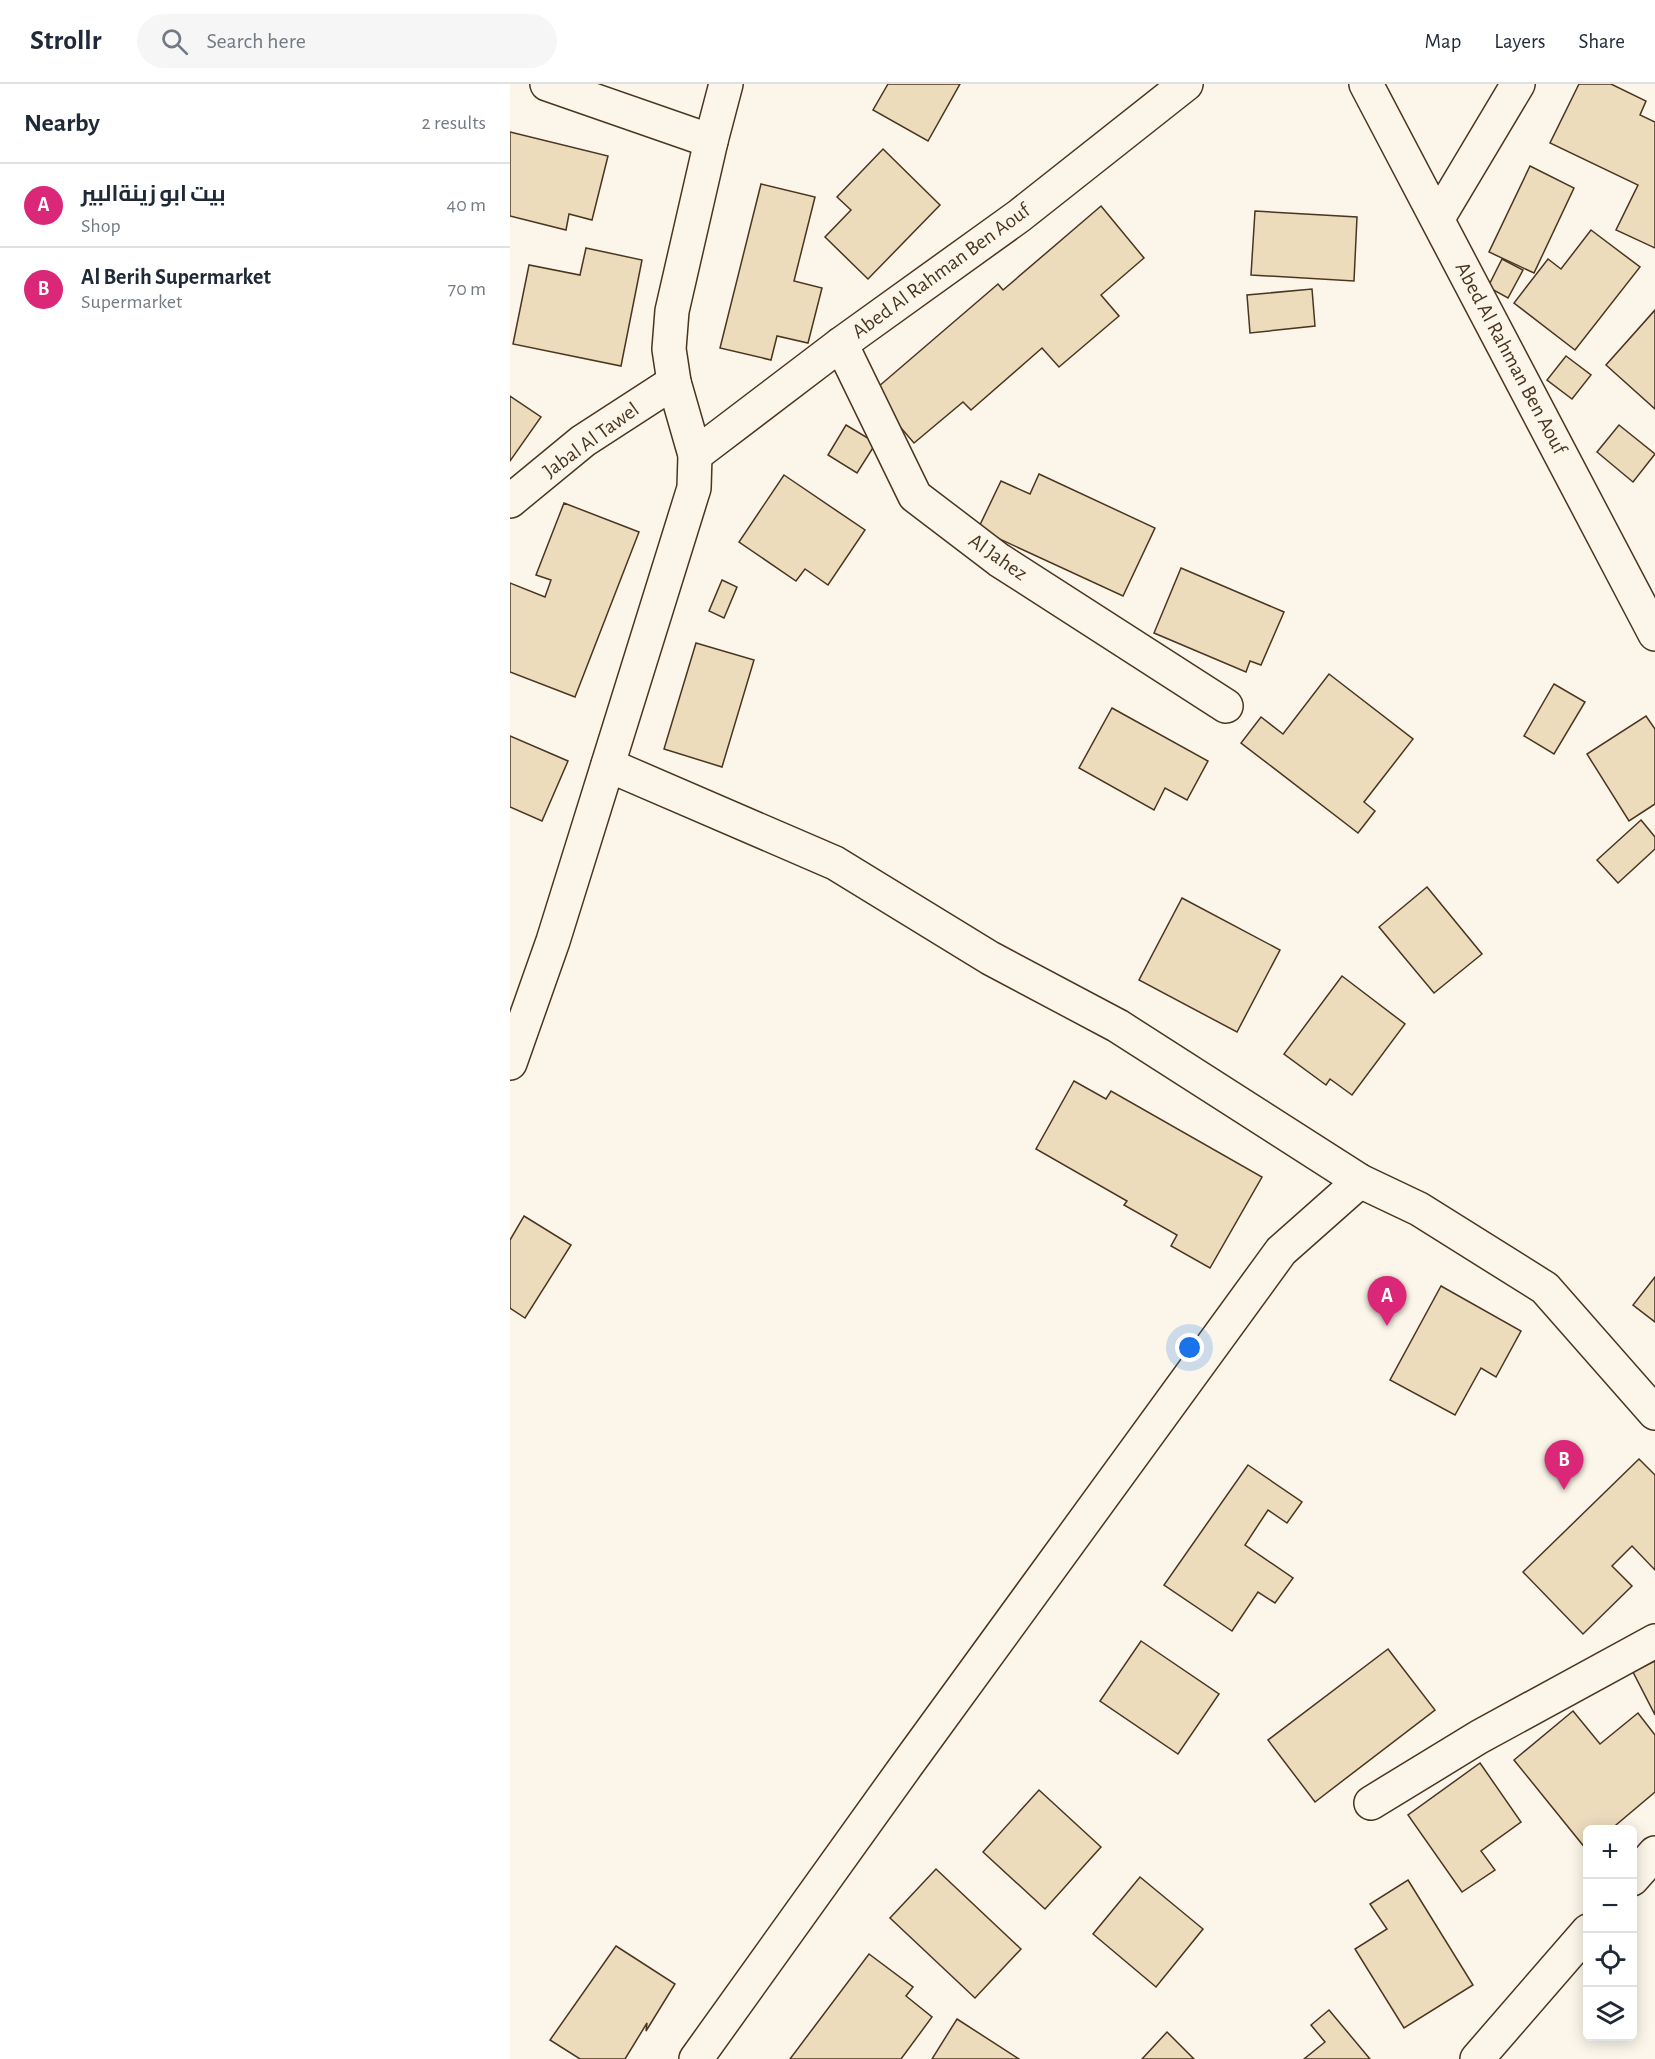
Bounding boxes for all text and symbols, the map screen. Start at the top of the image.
search box [137,14,557,68]
icon: search [158,25,191,58]
text: Strollr [30,27,101,55]
text: Search here [206,30,306,52]
text: Map [1425,31,1461,52]
text: Layers [1494,31,1545,52]
text: Share [1578,31,1625,52]
text: Nearby [24,110,100,136]
text: 2 results [422,113,486,133]
text: بيت ابو زينةالبير [81,183,226,205]
text: A [38,195,50,215]
text: 40 m [447,195,486,215]
street label: Abed Al Rahman Ben Aouf [848,199,1035,342]
text: Shop [81,216,121,236]
street label: Abed Al Rahman Ben Aouf [1452,259,1571,459]
text: Al Berih Supermarket [81,266,271,288]
text: B [38,279,49,299]
text: 70 m [448,279,486,299]
text: Supermarket [81,292,182,312]
street label: Jabal Al Tawel [539,398,643,482]
street label: Al Jahez [965,530,1031,584]
pin: A [1368,1276,1406,1326]
your location [1175,1333,1204,1362]
pin: B [1544,1440,1584,1490]
map controls [1583,1825,1637,2041]
button: + [1583,1825,1637,1879]
button: − [1583,1879,1637,1933]
button: locate [1583,1933,1637,1987]
button: layers [1583,1987,1637,2041]

